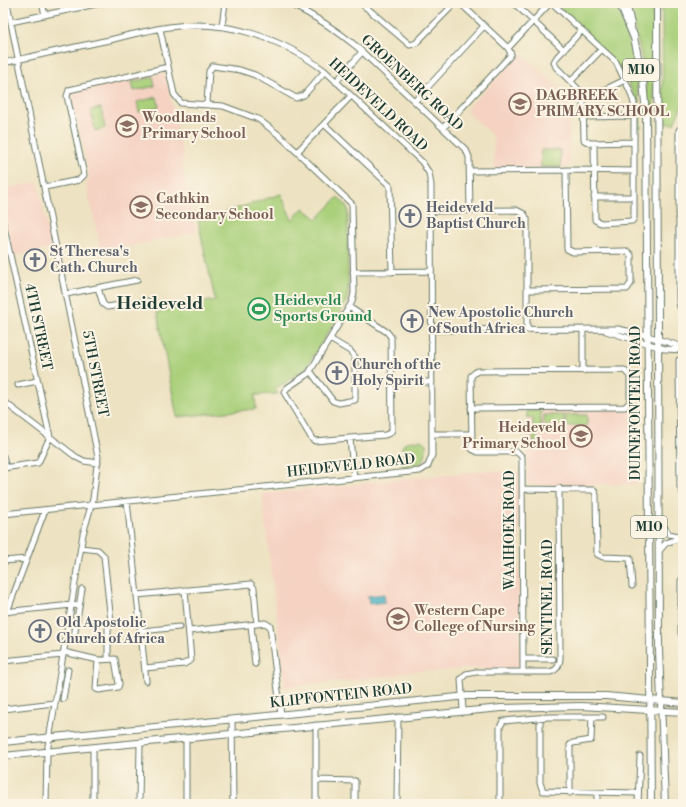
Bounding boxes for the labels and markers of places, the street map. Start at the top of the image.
place label: DAGBREEK PRIMARY SCHOOL [536,87,670,121]
school or university icon: DAGBREEK PRIMARY SCHOOL [507,91,533,117]
place label: Woodlands Primary School [141,109,246,143]
school or university icon: Woodlands Primary School [114,113,140,139]
place label: Cathkin Secondary School [156,190,274,224]
school or university icon: Cathkin Secondary School [128,194,154,220]
place label: Heideveld Baptist Church [426,199,526,233]
church icon: Heideveld Baptist Church [397,203,423,229]
place label: St Theresa's Cath. Church [50,243,138,277]
church icon: St Theresa's Cath. Church [22,247,48,273]
place label: Heideveld Sports Ground [274,292,372,326]
sports icon: Heideveld Sports Ground [246,296,272,322]
place label: New Apostolic Church of South Africa [428,304,574,338]
church icon: New Apostolic Church of South Africa [399,308,425,334]
place label: Church of the Holy Spirit [352,356,441,390]
church icon: Church of the Holy Spirit [324,360,350,386]
place label: Heideveld Primary School [462,419,566,453]
school or university icon: Heideveld Primary School [568,423,594,449]
place label: Western Cape College of Nursing [413,602,536,636]
school or university icon: Western Cape College of Nursing [385,606,411,632]
place label: Old Apostolic Church of Africa [56,614,165,648]
church icon: Old Apostolic Church of Africa [27,618,53,644]

